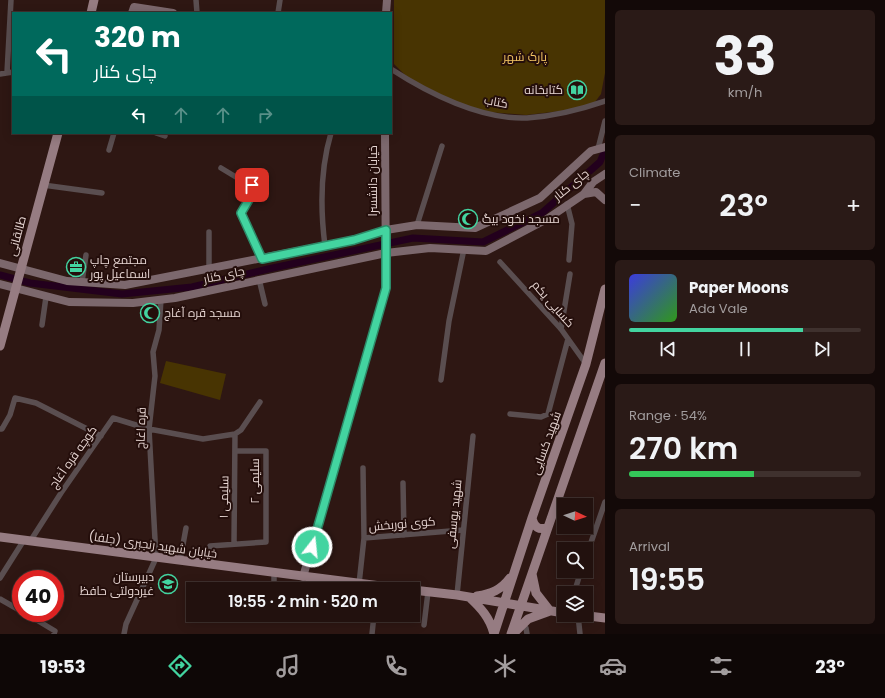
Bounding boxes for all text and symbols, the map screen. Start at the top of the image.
text: 320 m [94,18,181,57]
text: 33 [714,20,776,93]
icon: left [28,28,80,80]
park label: پارک شهر [502,48,548,66]
text: چای کنار [94,59,157,84]
library icon: کتابخانه [566,79,588,101]
place label: کتابخانه [524,81,563,98]
text: km/h [728,83,762,102]
street label: کتاب [483,91,509,112]
icon: left [128,104,150,126]
icon: ahead [170,104,192,126]
icon: ahead [212,104,234,126]
icon: right [254,104,276,126]
street label: خیابان دانشسرا [364,145,381,217]
text: Climate [629,163,680,182]
street label: چای کنار [548,165,593,206]
pin [235,168,269,202]
icon: arrive [241,174,263,196]
text: 23° [719,184,768,227]
text: − [629,190,641,221]
text: + [846,190,861,221]
mosque icon: مسجد نخود‌ بیگ [457,208,479,230]
place label: مسجد نخود‌ بیگ [482,210,560,227]
street label: طالقانی [3,214,30,258]
place label: مجتمع چاپ اسماعیل پور [89,251,150,283]
office icon: مجتمع چاپ اسماعیل پور [65,256,87,278]
street label: چای کنار [201,262,246,288]
street label: کسایی یکم [528,276,579,331]
text: Paper Moons [689,277,789,298]
text: Ada Vale [689,299,748,318]
mosque icon: مسجد قره آغاج [139,302,161,324]
place label: مسجد قره آغاج [164,304,241,321]
icon: previous [657,338,679,360]
icon: pause [734,338,756,360]
icon: next [811,338,833,360]
text: Range · 54% [629,406,707,425]
street label: قره اغاج [131,407,150,449]
street label: شهید کسایی [526,409,565,477]
street label: کوچه قره آغاج [45,422,101,492]
text: 270 km [629,427,738,470]
street label: سلیمی ۲ [246,458,263,504]
street label: سلیمی ۱ [215,475,232,519]
street label: شهید یوسفی [441,479,466,549]
north arrow [557,498,593,534]
map controls [557,498,593,622]
street label: کوی نوربخش [368,512,436,535]
position arrow [291,526,333,568]
street label: خیابان شهید رنجبری (جلفا) [88,527,219,562]
text: Arrival [629,537,670,556]
button: search [557,542,593,578]
text: 19:55 [629,558,705,601]
place label: دبیرستان غیردولتی حافظ [80,568,154,599]
speed limit sign: 40 [12,570,64,622]
school or university icon: دبیرستان غیردولتی حافظ [157,573,179,595]
button: layers [557,586,593,622]
text: 19:55 · 2 min · 520 m [228,591,378,612]
icon: directions [166,652,194,680]
icon: music [274,652,302,680]
icon: phone [382,652,410,680]
icon: climate [491,652,519,680]
icon: car [599,652,627,680]
icon: filters [707,652,735,680]
text: 19:53 [40,654,86,679]
text: 23° [815,654,845,679]

